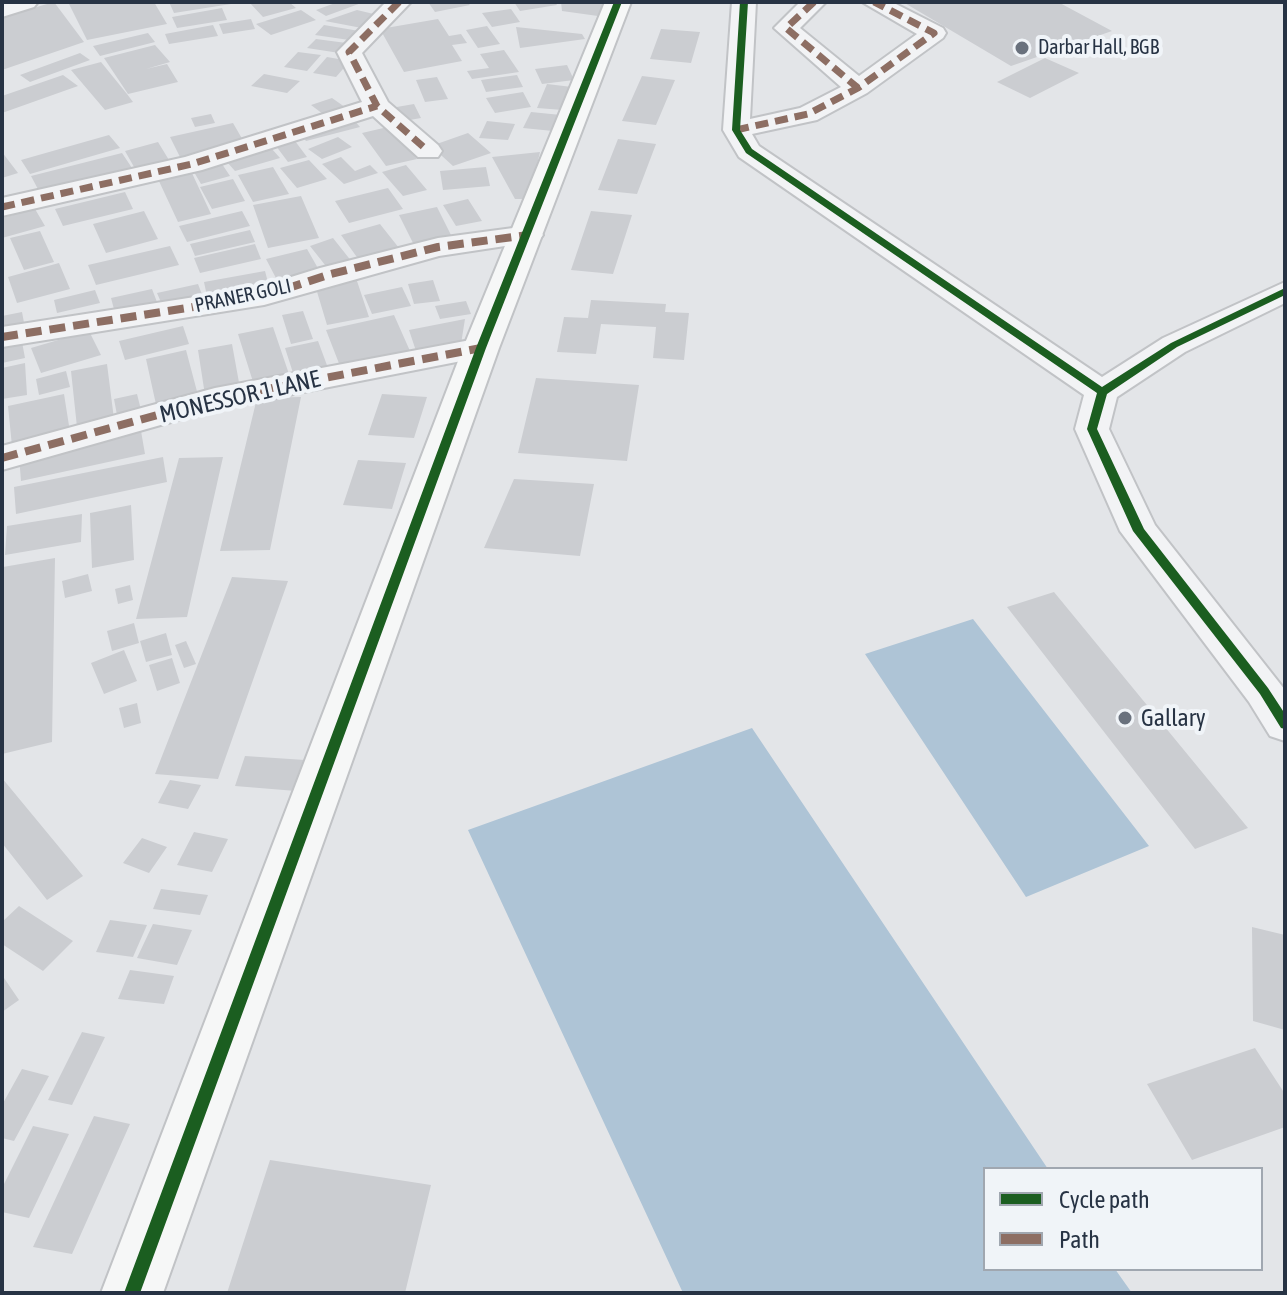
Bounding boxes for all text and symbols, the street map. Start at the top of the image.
place label: Darbar Hall, BGB [1038,36,1159,60]
marker: Darbar Hall, BGB [1013,39,1031,57]
street label: PRANER GOLI [193,274,293,318]
street label: MONESSOR 1 LANE [157,365,323,429]
place label: Gallary [1141,704,1206,732]
marker: Gallary [1116,709,1134,727]
legend [983,1167,1263,1271]
text: Cycle path [1059,1186,1150,1213]
text: Path [1059,1226,1100,1253]

